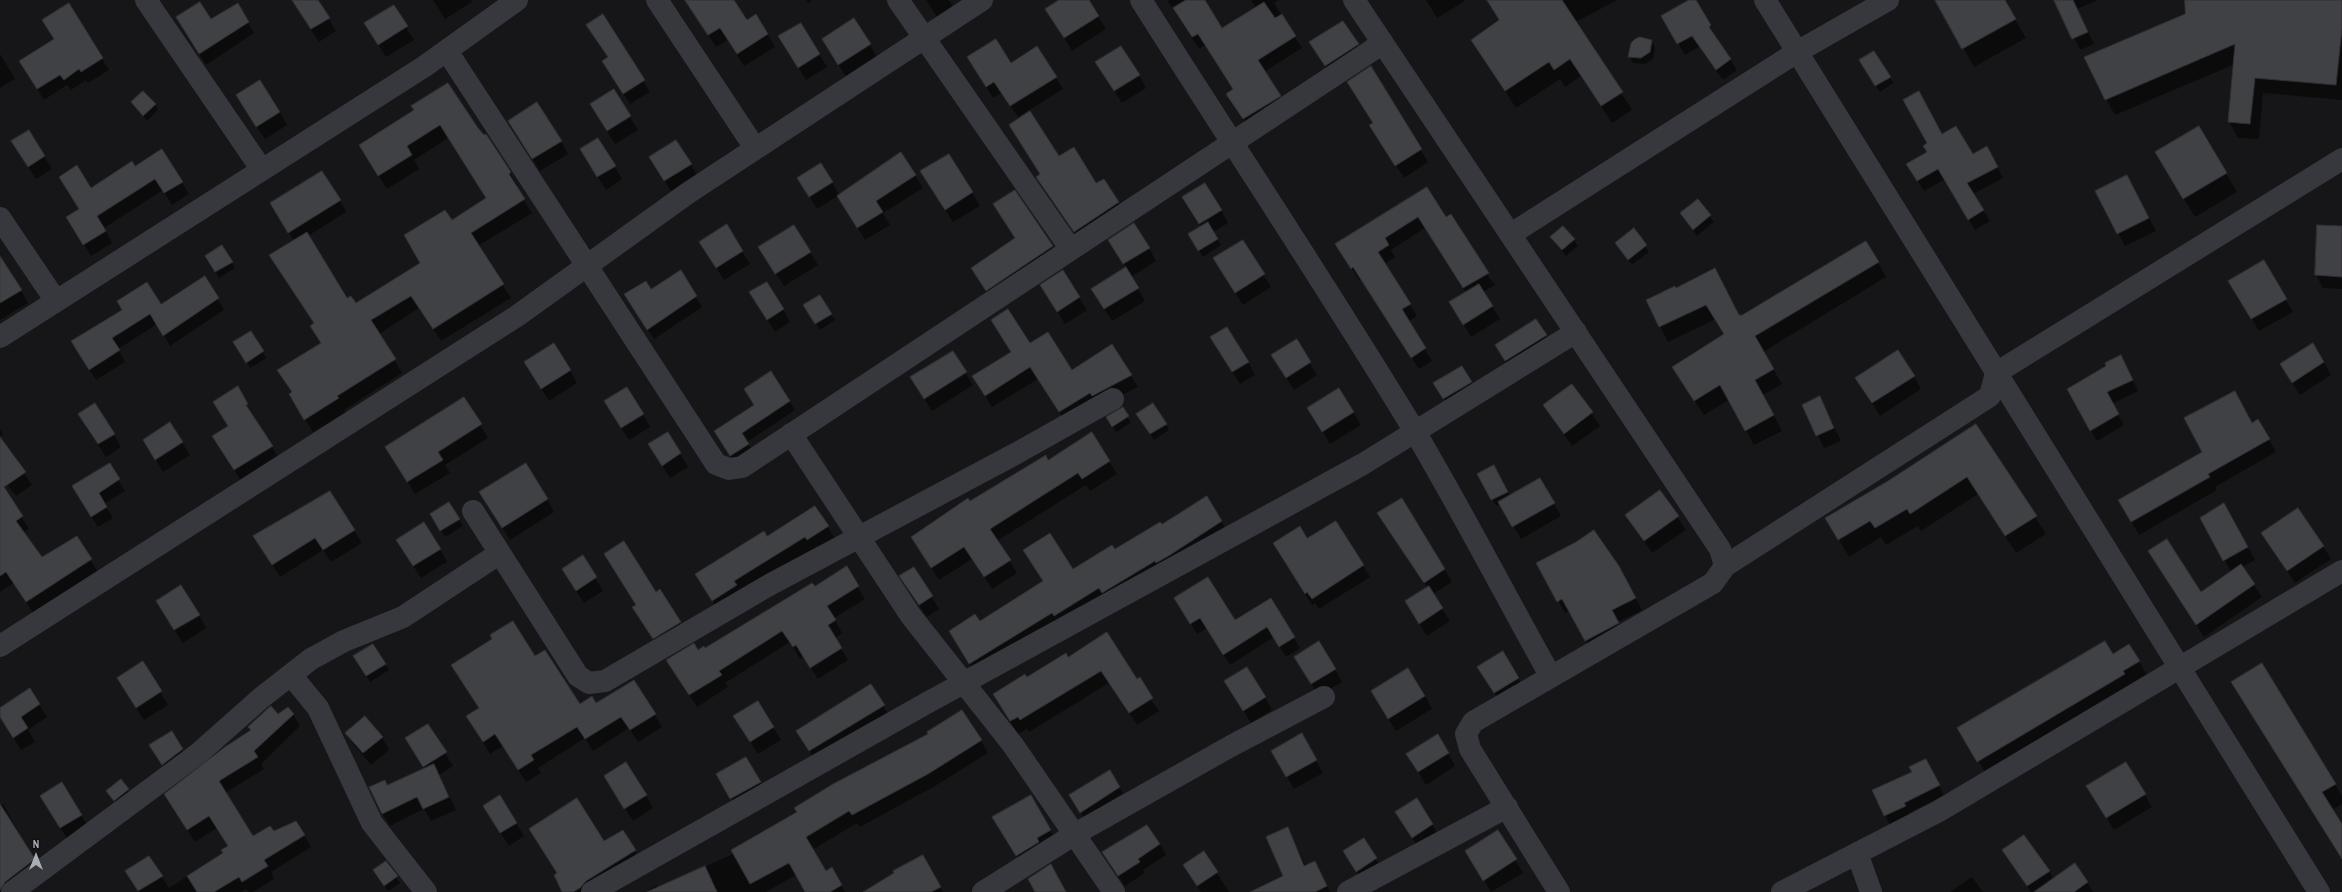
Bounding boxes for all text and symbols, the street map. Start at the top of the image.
north arrow [16,836,56,876]
text: N [33,837,39,851]

